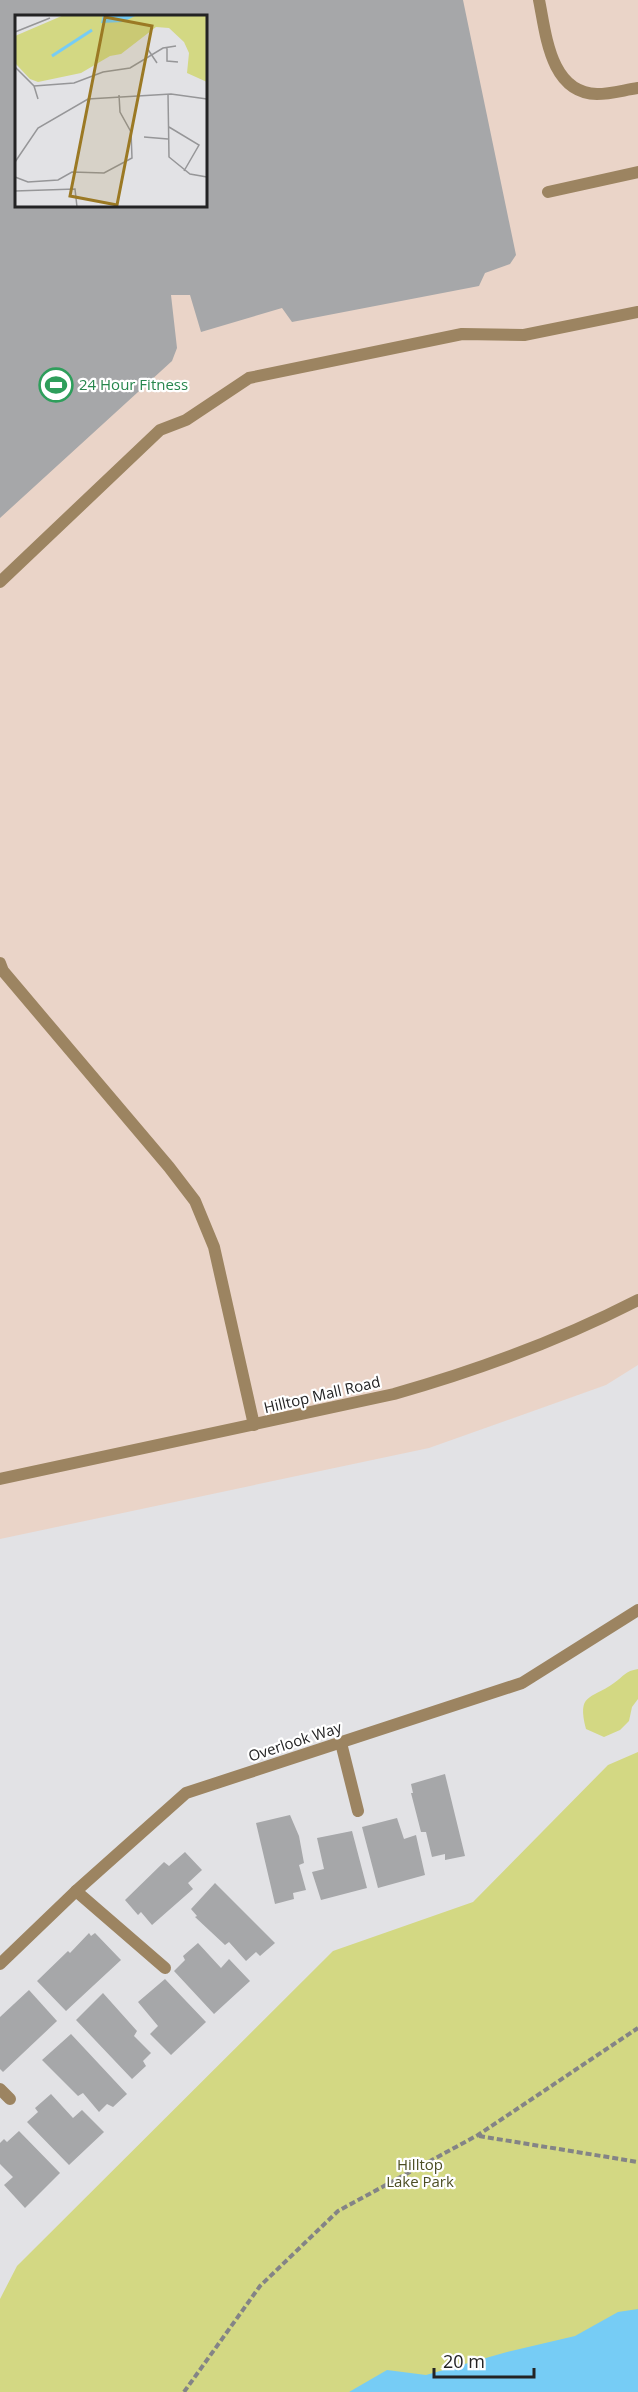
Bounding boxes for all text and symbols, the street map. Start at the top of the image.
inset map [15,15,207,207]
sports icon: 24 Hour Fitness [38,367,74,403]
place label: 24 Hour Fitness [79,374,188,394]
street label: Hilltop Mall Road [262,1371,382,1417]
street label: Overlook Way [245,1716,344,1766]
park label: Hilltop Lake Park [386,2154,454,2191]
scale bar [434,2341,534,2379]
text: 20 m [443,2349,485,2373]

